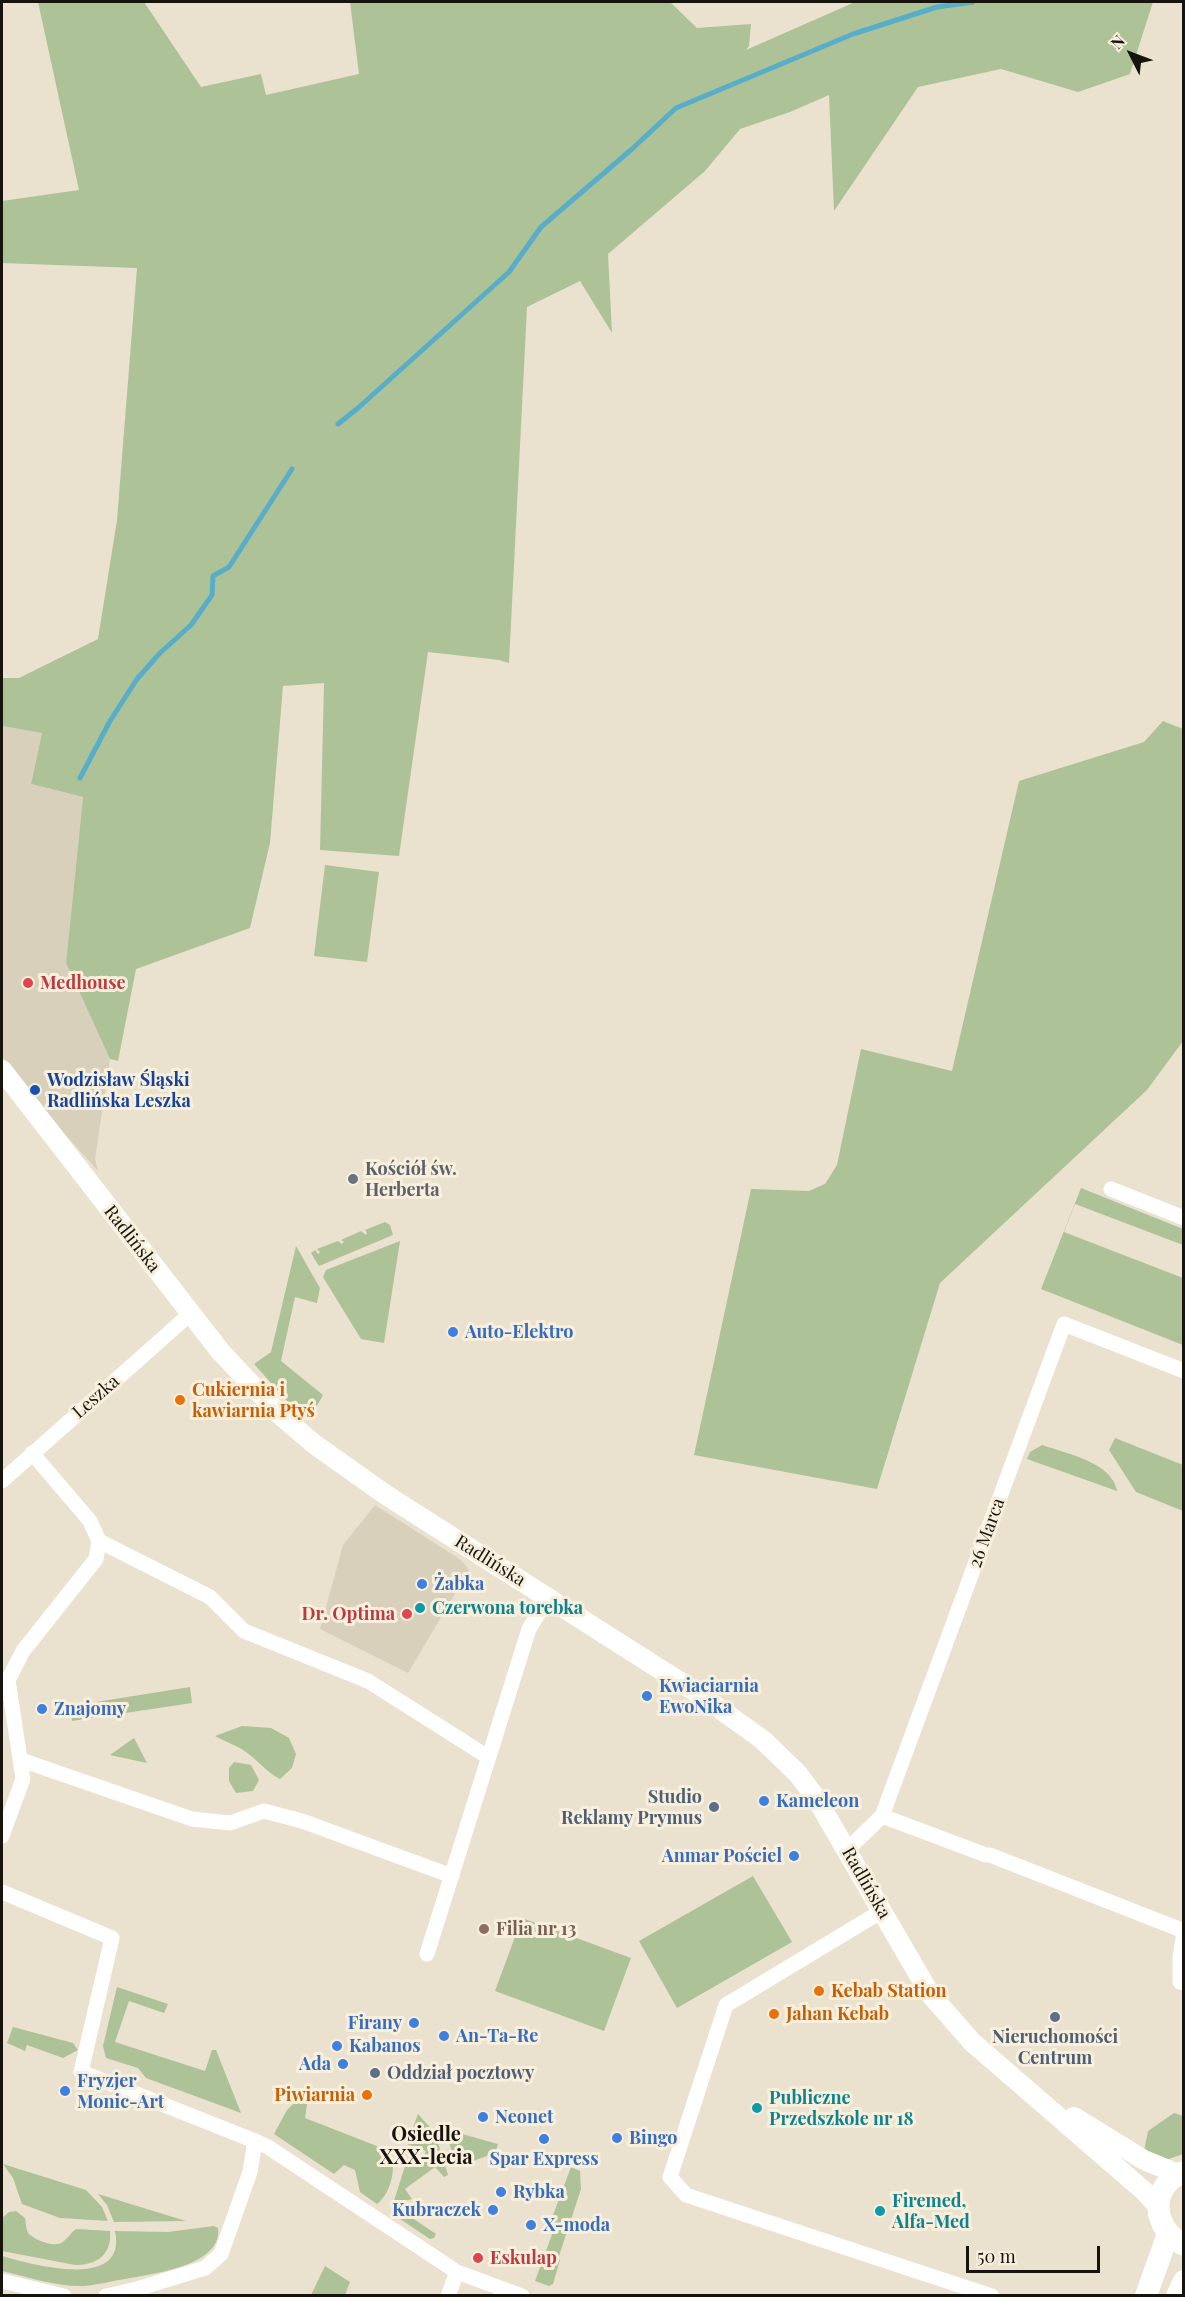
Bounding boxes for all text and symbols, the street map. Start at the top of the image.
north arrow [1101,24,1161,84]
text: N [1106,30,1129,53]
place label: Medhouse [40,972,126,994]
marker: Medhouse [21,976,35,990]
place label: Wodzisław Śląski Radlińska Leszka [47,1069,191,1112]
marker: Wodzisław Śląski Radlińska Leszka [28,1083,42,1097]
place label: Kościół św. Herberta [365,1158,457,1200]
marker: Kościół św. Herberta [346,1172,360,1186]
street label: Radlińska [99,1201,165,1277]
place label: Auto-Elektro [465,1321,573,1343]
marker: Auto-Elektro [446,1325,460,1339]
street label: Leszka [68,1371,124,1423]
place label: Cukiernia i kawiarnia Ptyś [192,1379,315,1422]
marker: Cukiernia i kawiarnia Ptyś [173,1393,187,1407]
street label: 26 Marca [964,1495,1010,1571]
street label: Radlińska [451,1531,529,1591]
place label: Żabka [434,1573,484,1595]
marker: Żabka [415,1577,429,1591]
place label: Czerwona torebka [432,1597,583,1619]
marker: Czerwona torebka [413,1601,427,1615]
place label: Dr. Optima [302,1603,395,1625]
marker: Dr. Optima [400,1607,414,1621]
place label: Kwiaciarnia EwoNika [659,1675,759,1718]
marker: Kwiaciarnia EwoNika [640,1689,654,1703]
place label: Znajomy [54,1698,126,1720]
marker: Znajomy [35,1702,49,1716]
place label: Studio Reklamy Prymus [561,1786,702,1828]
place label: Kameleon [776,1790,859,1812]
marker: Kameleon [757,1794,771,1808]
marker: Studio Reklamy Prymus [707,1800,721,1814]
street label: Radlińska [837,1843,895,1923]
place label: Anmar Pościel [662,1845,782,1867]
marker: Anmar Pościel [787,1849,801,1863]
place label: Filia nr 13 [496,1918,576,1940]
marker: Filia nr 13 [477,1922,491,1936]
place label: Kebab Station [831,1980,947,2002]
marker: Kebab Station [812,1984,826,1998]
place label: Jahan Kebab [786,2003,889,2025]
marker: Jahan Kebab [767,2007,781,2021]
marker: Nieruchomości Centrum [1048,2010,1062,2024]
place label: Firany [348,2012,402,2034]
marker: Firany [407,2016,421,2030]
place label: An-Ta-Re [456,2025,538,2047]
place label: Nieruchomości Centrum [992,2026,1118,2068]
marker: An-Ta-Re [437,2029,451,2043]
place label: Kabanos [349,2035,421,2057]
marker: Kabanos [330,2039,344,2053]
place label: Ada [299,2053,331,2075]
marker: Ada [336,2057,350,2071]
place label: Oddział pocztowy [387,2062,534,2084]
marker: Oddział pocztowy [368,2066,382,2080]
place label: Fryzjer Monic-Art [77,2070,164,2112]
marker: Fryzjer Monic-Art [58,2084,72,2098]
place label: Piwiarnia [274,2084,355,2106]
place label: Publiczne Przedszkole nr 18 [769,2087,914,2130]
marker: Piwiarnia [360,2088,374,2102]
marker: Publiczne Przedszkole nr 18 [750,2101,764,2115]
place label: Neonet [495,2106,553,2128]
marker: Neonet [476,2110,490,2124]
district label: Osiedle XXX-lecia [379,2123,473,2170]
place label: Bingo [629,2127,677,2149]
marker: Bingo [610,2131,624,2145]
marker: Spar Express [537,2132,551,2146]
place label: Spar Express [490,2148,598,2170]
place label: Rybka [513,2181,565,2203]
marker: Rybka [494,2185,508,2199]
place label: Firemed, Alfa-Med [892,2190,970,2232]
place label: Kubraczek [392,2199,481,2221]
marker: Kubraczek [486,2203,500,2217]
marker: Firemed, Alfa-Med [873,2204,887,2218]
place label: X-moda [543,2214,610,2236]
marker: X-moda [524,2218,538,2232]
scale bar [969,2234,1102,2272]
text: 50 m [977,2244,1016,2268]
place label: Eskulap [490,2247,557,2269]
marker: Eskulap [471,2251,485,2265]

